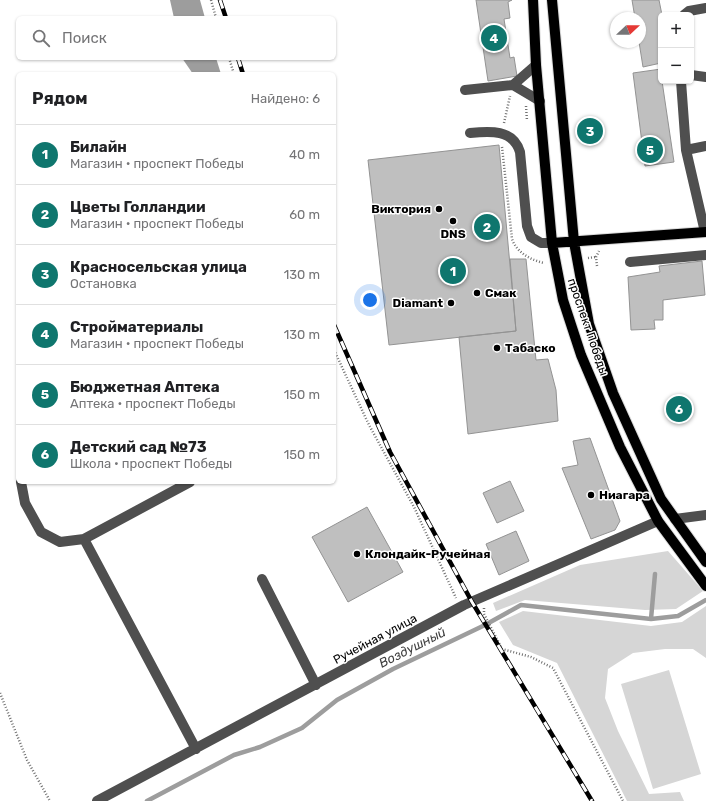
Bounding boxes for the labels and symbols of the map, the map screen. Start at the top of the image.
north arrow [610,12,646,48]
pin: 4 [481,23,507,53]
pin: 3 [577,116,603,146]
pin: 5 [637,135,663,165]
place label: Виктория [371,202,431,216]
marker: Виктория [434,204,444,214]
pin: 2 [474,212,500,242]
marker: DNS [448,216,458,226]
place label: DNS [440,227,466,241]
pin: 1 [440,256,466,286]
street label: проспект Победы [565,277,611,377]
place label: Смак [485,286,517,300]
marker: Смак [472,288,482,298]
your location [360,290,380,310]
place label: Diamant [393,296,443,310]
marker: Diamant [446,298,456,308]
place label: Табаско [505,341,556,355]
marker: Табаско [492,343,502,353]
pin: 6 [666,394,692,424]
place label: Ниагара [599,488,650,502]
marker: Ниагара [586,490,596,500]
place label: Клондайк-Ручейная [365,547,490,561]
marker: Клондайк-Ручейная [352,549,362,559]
street label: Ручейная улица [331,611,419,667]
water label: Воздушный [376,624,448,671]

